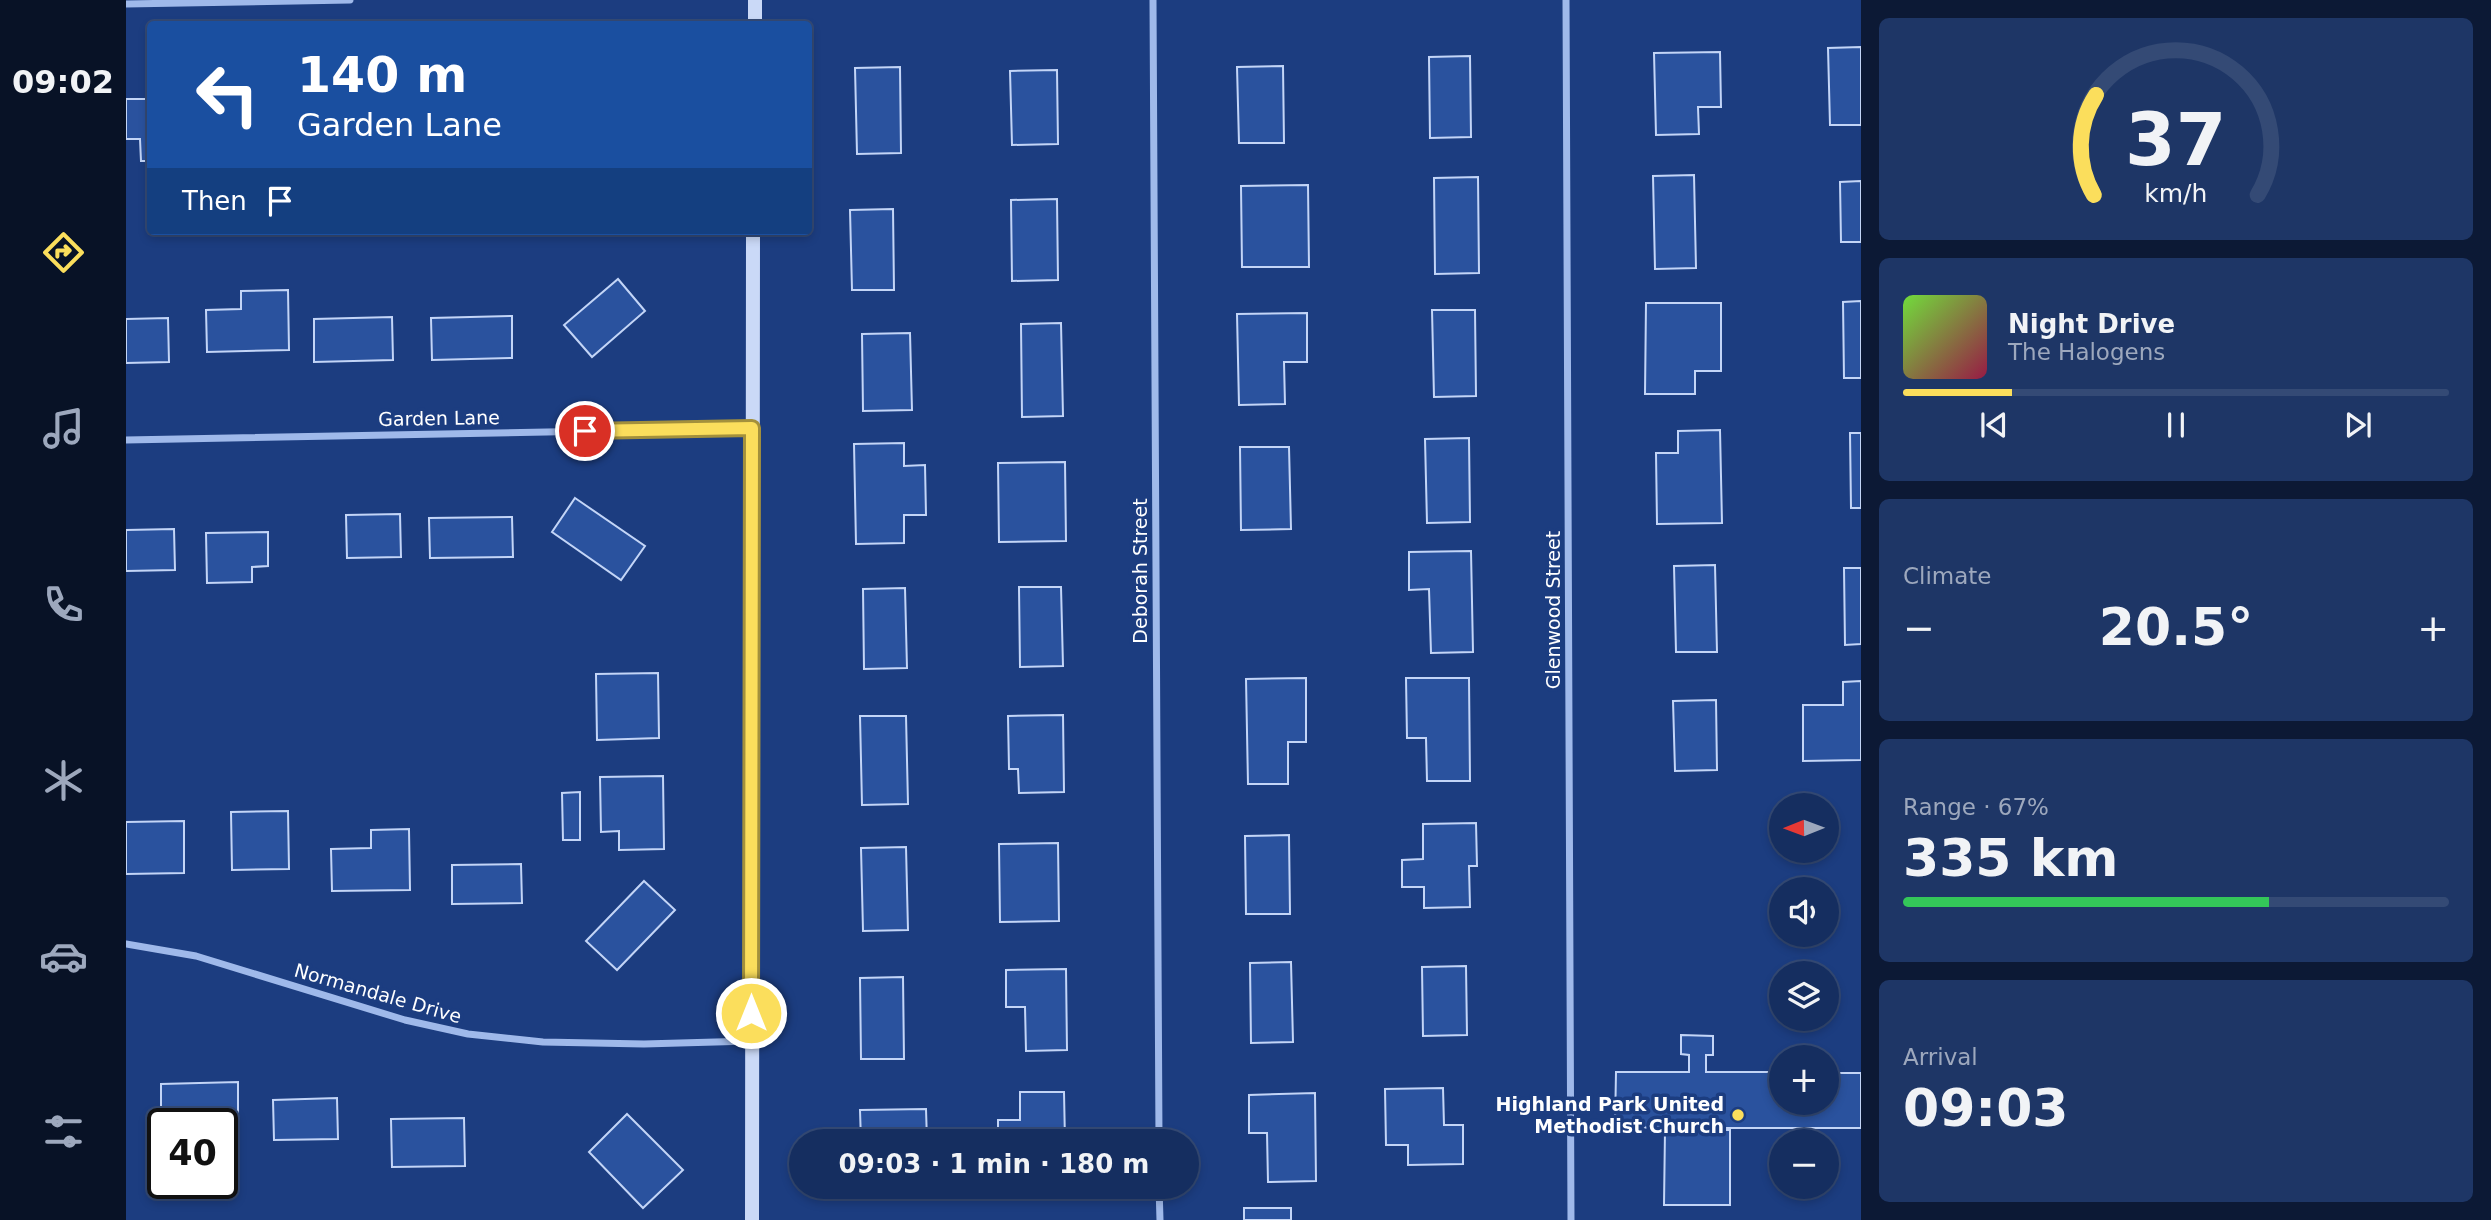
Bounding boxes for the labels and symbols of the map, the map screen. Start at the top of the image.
pin [555,401,615,461]
street label: Garden Lane [378,406,500,430]
street label: Deborah Street [1129,498,1151,644]
street label: Glenwood Street [1542,531,1564,689]
north arrow [1769,793,1839,863]
street label: Normandale Drive [292,959,464,1027]
position arrow [714,976,788,1050]
place label: Highland Park United Methodist Church [1495,1093,1724,1137]
marker: Highland Park United Methodist Church [1730,1107,1746,1123]
speed limit sign: 40 [147,1108,238,1199]

